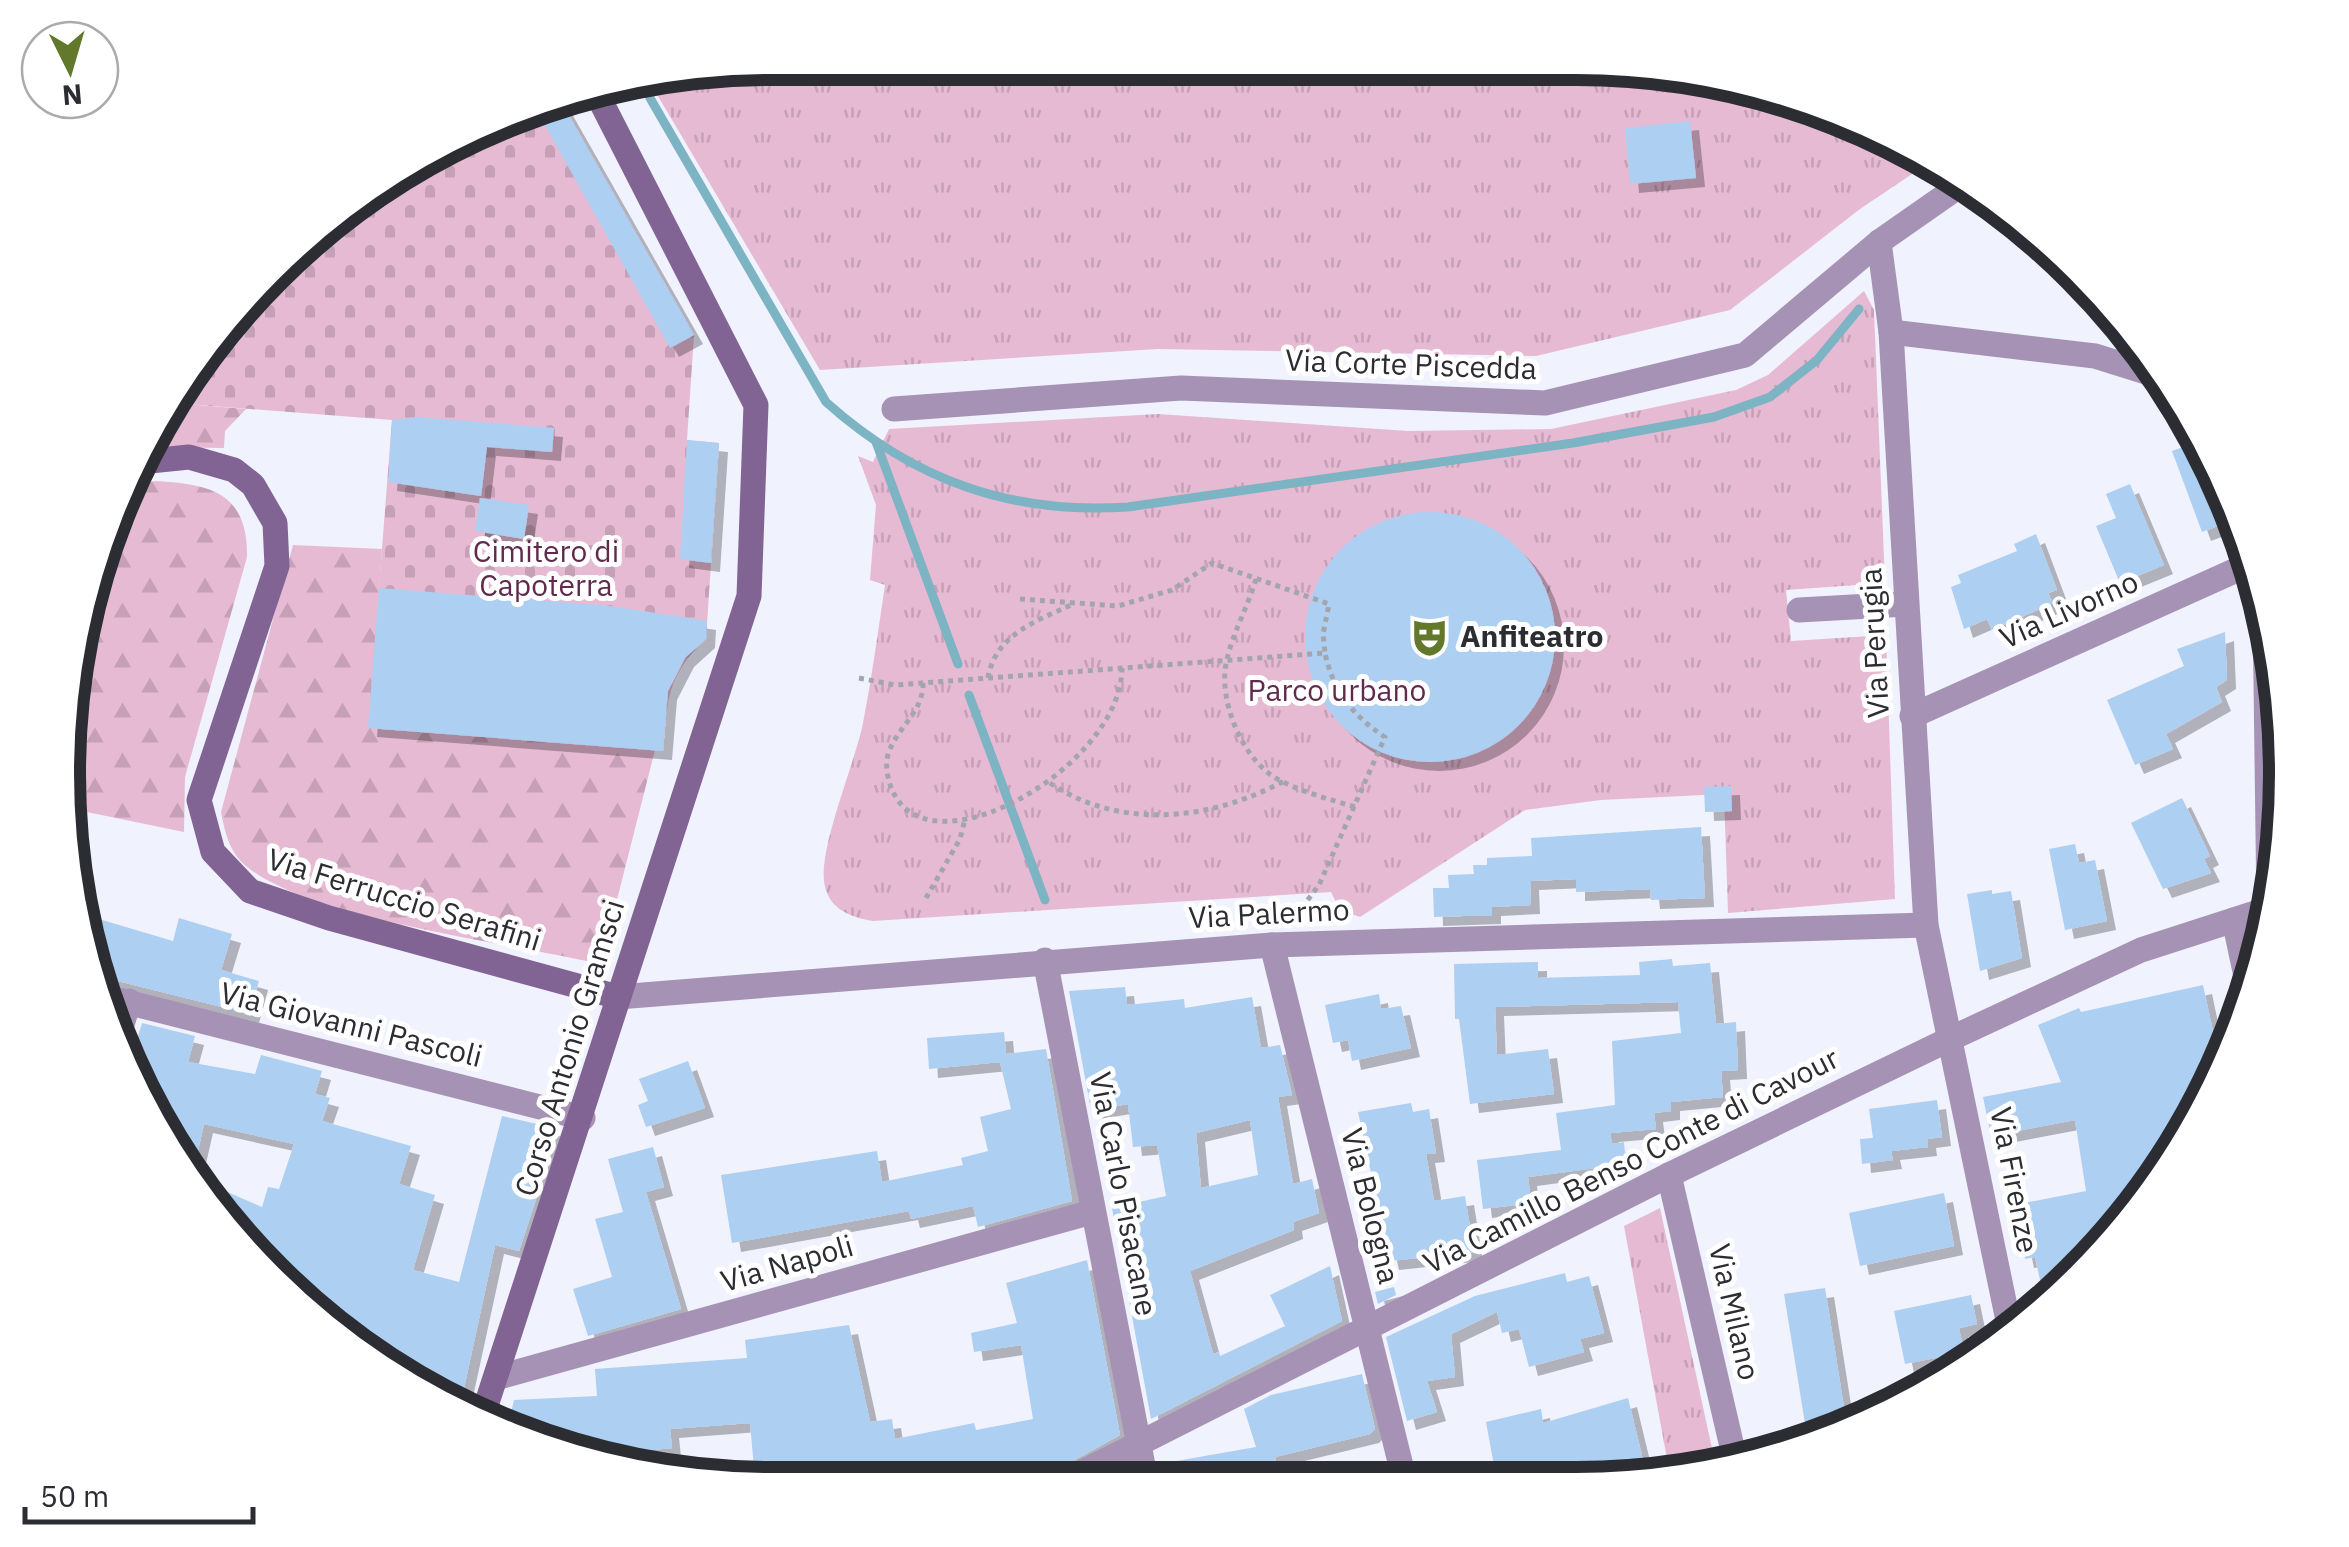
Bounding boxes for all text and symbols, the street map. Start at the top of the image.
north arrow [20,20,120,120]
text: N [61,76,84,115]
street label: Via Corte Piscedda [1285,340,1538,387]
park label: Cimitero di Capoterra [473,531,619,604]
street label: Via Livorno [1993,561,2144,656]
street label: Via Perugia [1850,567,1897,719]
theatre icon: Anfiteatro [1409,616,1451,658]
place label: Anfiteatro [1460,616,1603,655]
park label: Parco urbano [1248,670,1426,709]
street label: Via Ferruccio Serafini [263,838,546,959]
street label: Via Palermo [1187,889,1351,936]
street label: Corso Antonio Gramsci [505,895,632,1201]
street label: Via Giovanni Pascoli [216,972,487,1075]
street label: Via Camillo Benso Conte di Cavour [1416,1038,1845,1282]
street label: Via Carlo Pisacane [1082,1069,1167,1319]
street label: Via Firenze [1982,1104,2049,1256]
street label: Via Bologna [1333,1124,1410,1288]
street label: Via Napoli [716,1225,857,1300]
street label: Via Milano [1701,1240,1770,1384]
scale bar [25,1462,252,1524]
text: 50 m [40,1476,109,1515]

